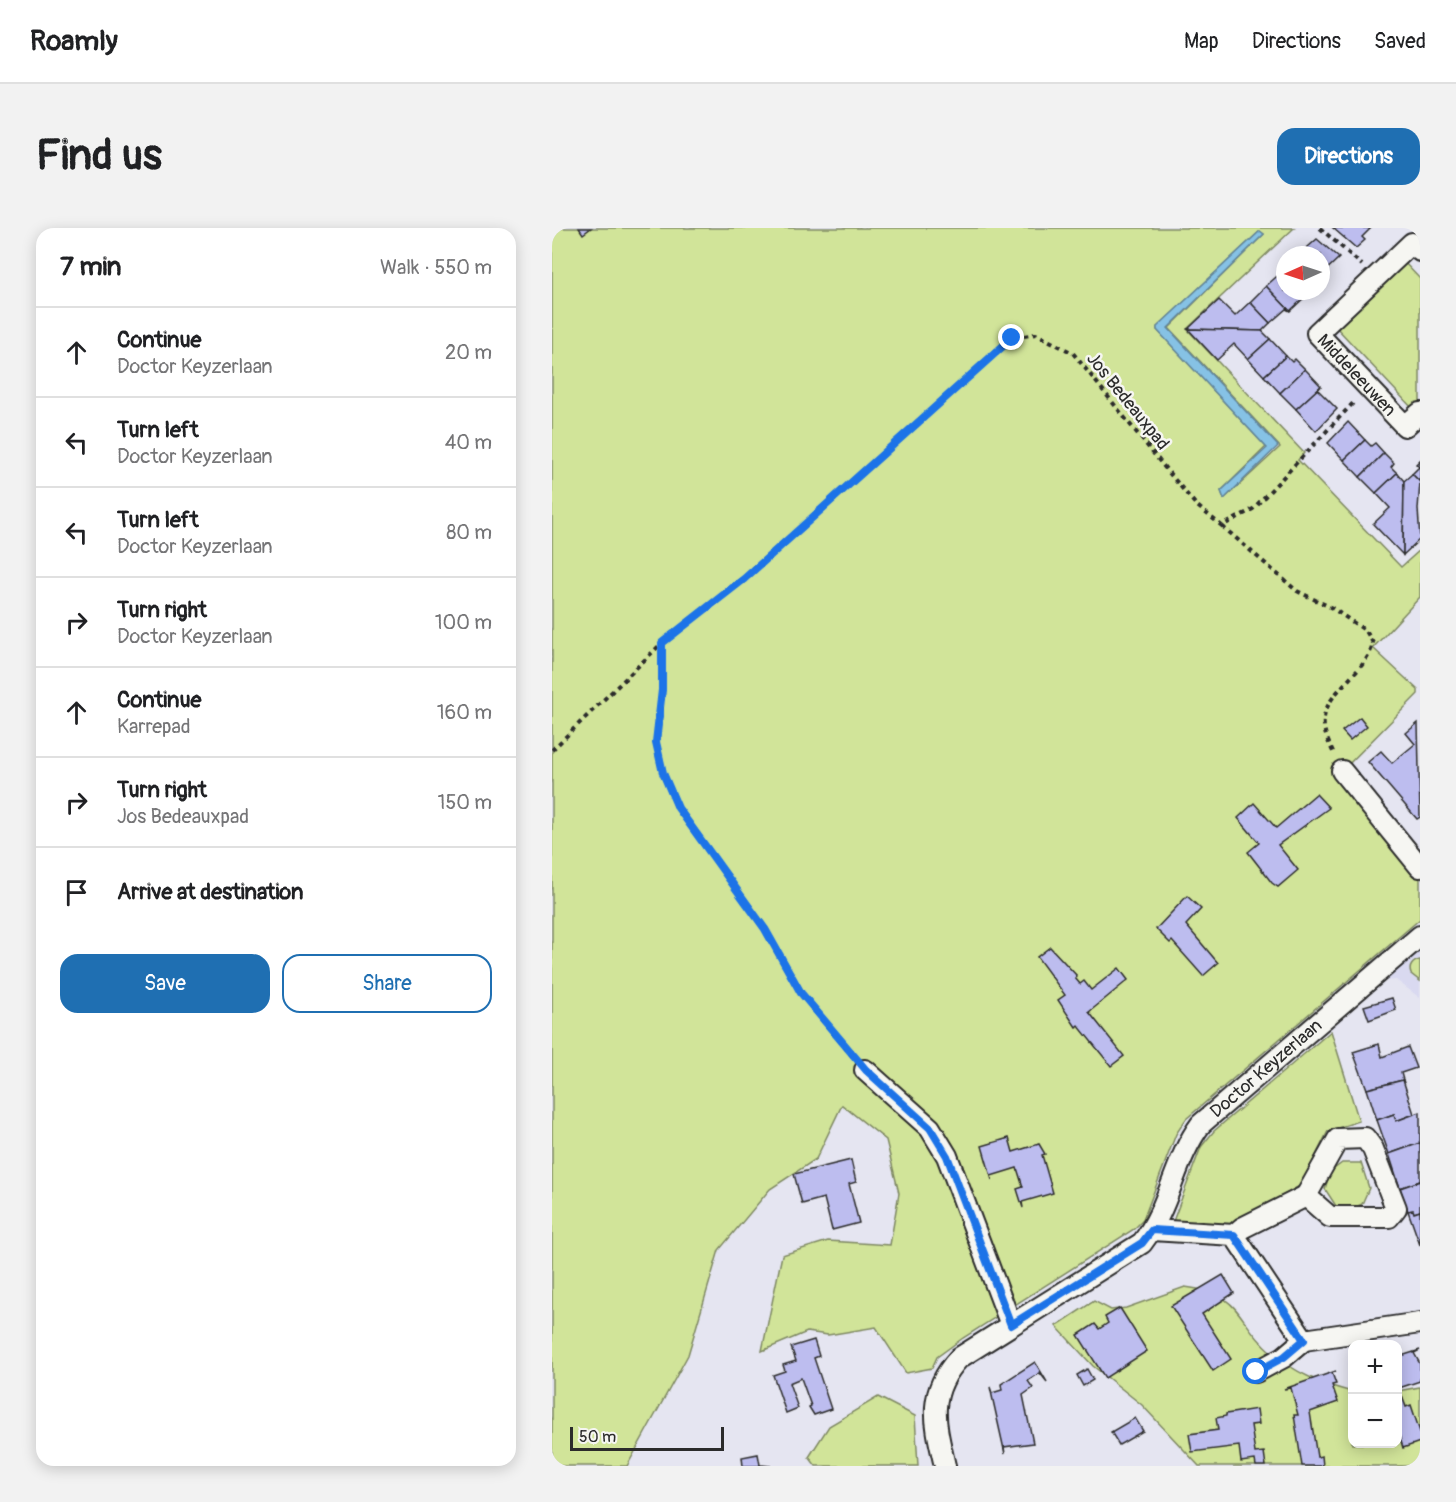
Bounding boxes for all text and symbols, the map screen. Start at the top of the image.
text: Roamly [30,24,118,59]
text: Map [1184,28,1219,55]
text: Directions [1252,28,1341,55]
text: Saved [1374,28,1426,55]
button: Directions [1277,128,1420,185]
text: Find us [36,130,162,182]
north arrow [1276,246,1330,300]
text: 7 min [60,251,122,283]
text: Walk · 550 m [380,255,492,280]
route end [998,324,1024,350]
text: Continue [117,326,201,354]
street label: Middeleeuwen [1312,329,1401,421]
icon: ahead [60,336,93,369]
text: 20 m [445,340,492,365]
street label: Jos Bedeauxpad [1081,348,1174,455]
text: Doctor Keyzerlaan [117,354,273,379]
text: Turn left [117,416,199,444]
icon: left [60,426,93,459]
text: 40 m [445,430,492,455]
text: Doctor Keyzerlaan [117,444,273,469]
text: Turn left [117,506,199,534]
icon: left [60,516,93,549]
text: 80 m [446,520,492,545]
text: Doctor Keyzerlaan [117,534,273,559]
text: Turn right [117,596,207,624]
icon: right [60,606,93,639]
text: 100 m [435,610,492,635]
text: Doctor Keyzerlaan [117,624,273,649]
text: Continue [117,686,201,714]
icon: ahead [60,696,93,729]
text: 160 m [437,700,492,725]
text: Karrepad [117,714,191,739]
text: Turn right [117,776,207,804]
icon: right [60,786,93,819]
text: 150 m [438,790,492,815]
text: Jos Bedeauxpad [117,804,249,829]
icon: arrive [60,876,93,909]
text: Arrive at destination [117,878,303,906]
button: Save [60,954,270,1013]
button: Share [282,954,492,1013]
street label: Doctor Keyzerlaan [1205,1014,1327,1123]
map controls [1348,1340,1402,1448]
button: + [1348,1340,1402,1394]
route start [1242,1358,1268,1384]
button: − [1348,1394,1402,1448]
scale bar [570,1424,724,1452]
text: 50 m [579,1427,616,1447]

